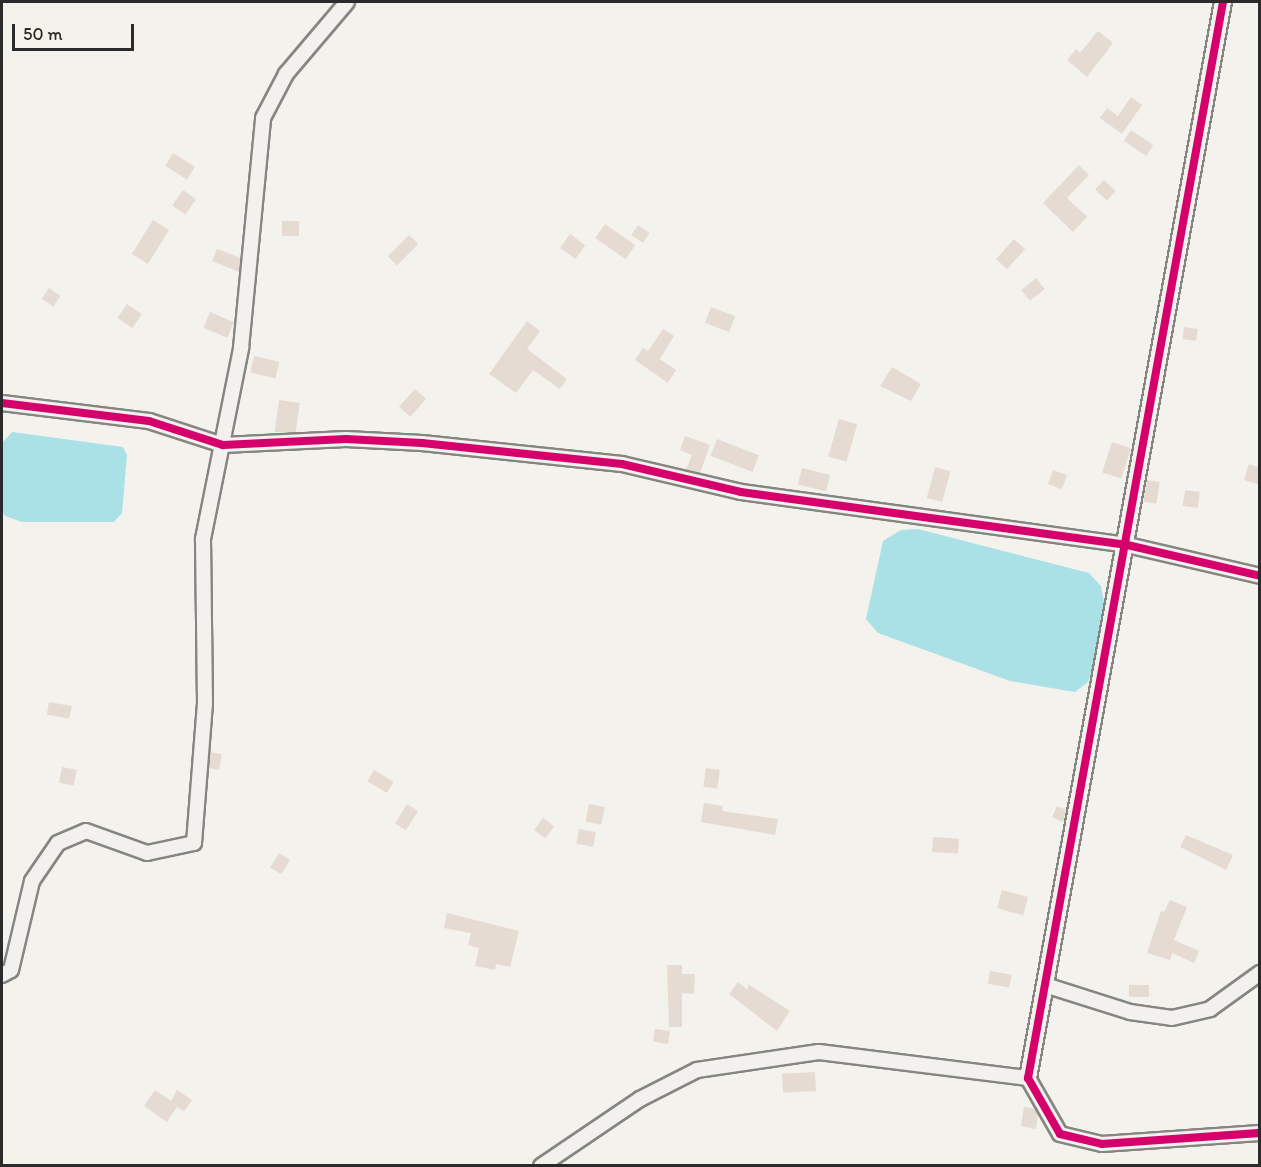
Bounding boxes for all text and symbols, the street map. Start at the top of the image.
scale bar [15,12,136,50]
text: 50 m [23,23,63,45]

